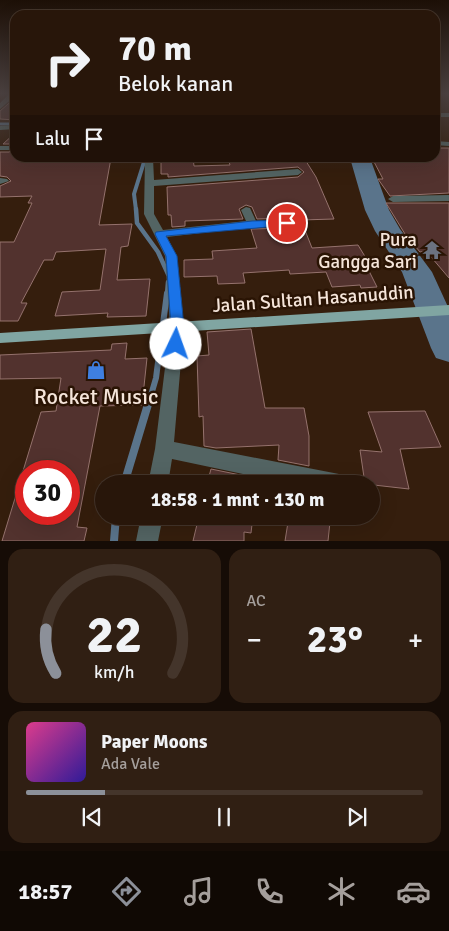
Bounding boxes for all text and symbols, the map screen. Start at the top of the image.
text: 70 m [118,27,192,70]
icon: right [35,30,100,95]
text: Belok kanan [118,70,233,97]
icon: arrive [80,125,108,153]
text: Lalu [35,127,70,151]
pin [266,202,308,244]
icon: arrive [273,209,301,237]
place label: Pura Gangga Sari [318,228,417,274]
temple icon: Pura Gangga Sari [421,239,443,261]
street label: Jalan Sultan Hasanuddin [212,280,414,318]
position arrow [149,317,201,369]
shop icon: Rocket Music [85,359,107,381]
place label: Rocket Music [34,383,158,410]
speed limit sign: 30 [15,460,80,525]
text: 18:58 · 1 mnt · 130 m [151,488,324,512]
text: AC [247,591,266,611]
text: 22 [86,603,142,667]
text: 23° [307,616,363,663]
text: − [247,623,262,657]
text: + [408,623,423,657]
text: km/h [94,661,134,683]
text: Paper Moons [101,730,207,754]
text: Ada Vale [101,754,160,774]
icon: previous [78,803,106,831]
icon: pause [210,803,238,831]
icon: next [343,803,371,831]
icon: directions [109,874,144,909]
icon: music [181,874,216,909]
icon: phone [252,874,287,909]
icon: climate [324,874,359,909]
icon: car [396,874,431,909]
text: 18:57 [18,878,72,905]

